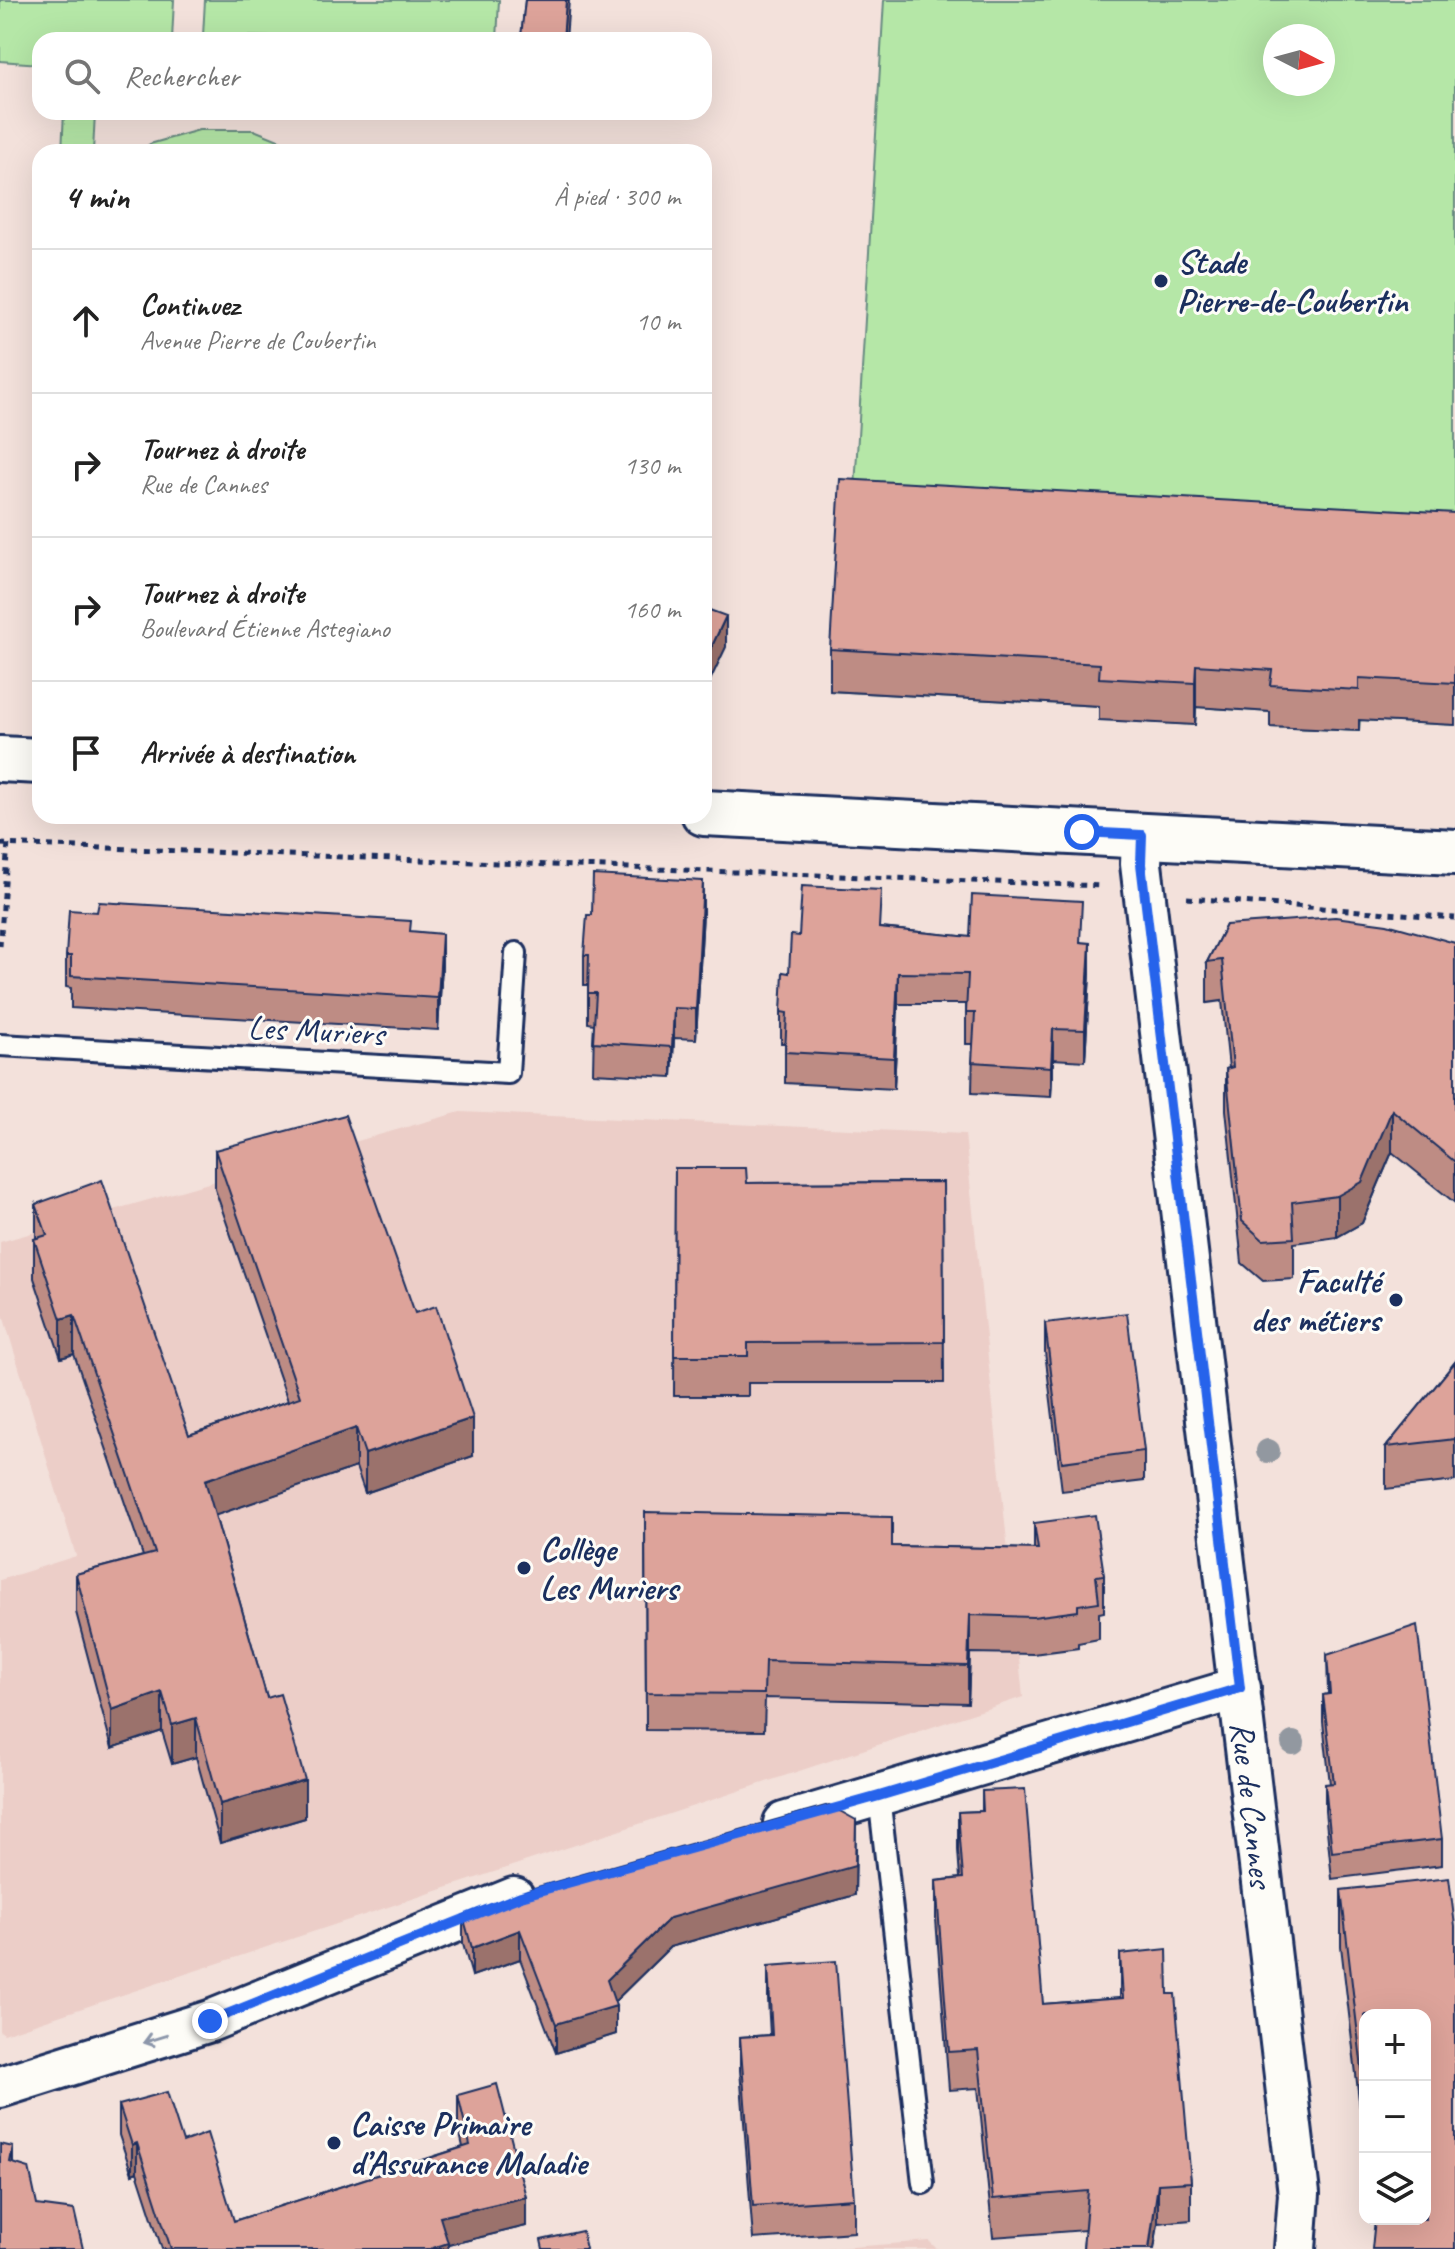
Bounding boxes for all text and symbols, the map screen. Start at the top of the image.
north arrow [1263,24,1335,96]
search box [32,32,712,120]
icon: search [60,54,104,98]
text: Rechercher [124,57,239,95]
text: 4 min [64,175,129,218]
text: À pied · 300 m [554,180,680,213]
place label: Stade Pierre-de-Coubertin [1177,240,1409,322]
marker: Stade Pierre-de-Coubertin [1152,272,1170,290]
text: Continuez [140,286,239,324]
icon: ahead [64,299,108,343]
text: 10 m [636,305,680,338]
text: Avenue Pierre de Coubertin [140,324,375,357]
text: Tournez à droite [140,430,304,468]
icon: right [64,443,108,487]
text: 130 m [624,449,680,482]
text: Rue de Cannes [140,468,267,501]
text: Tournez à droite [140,574,304,612]
icon: right [64,587,108,631]
text: 160 m [624,593,680,626]
text: Boulevard Étienne Astegiano [140,612,390,645]
icon: arrive [64,731,108,775]
text: Arrivée à destination [140,734,355,772]
route start [1064,814,1100,850]
street label: Les Muriers [247,1005,388,1055]
place label: Faculté des métiers [1251,1259,1385,1341]
marker: Faculté des métiers [1387,1291,1405,1309]
place label: Collège Les Muriers [540,1527,681,1609]
marker: Collège Les Muriers [515,1559,533,1577]
street label: Rue de Cannes [1222,1719,1284,1893]
route end [192,2003,228,2039]
map controls [1359,2009,1431,2225]
button: + [1359,2009,1431,2081]
one-way arrow [143,2033,168,2047]
button: − [1359,2081,1431,2153]
place label: Caisse Primaire d’Assurance Maladie [350,2102,590,2184]
marker: Caisse Primaire d’Assurance Maladie [325,2134,343,2152]
button: layers [1359,2153,1431,2225]

